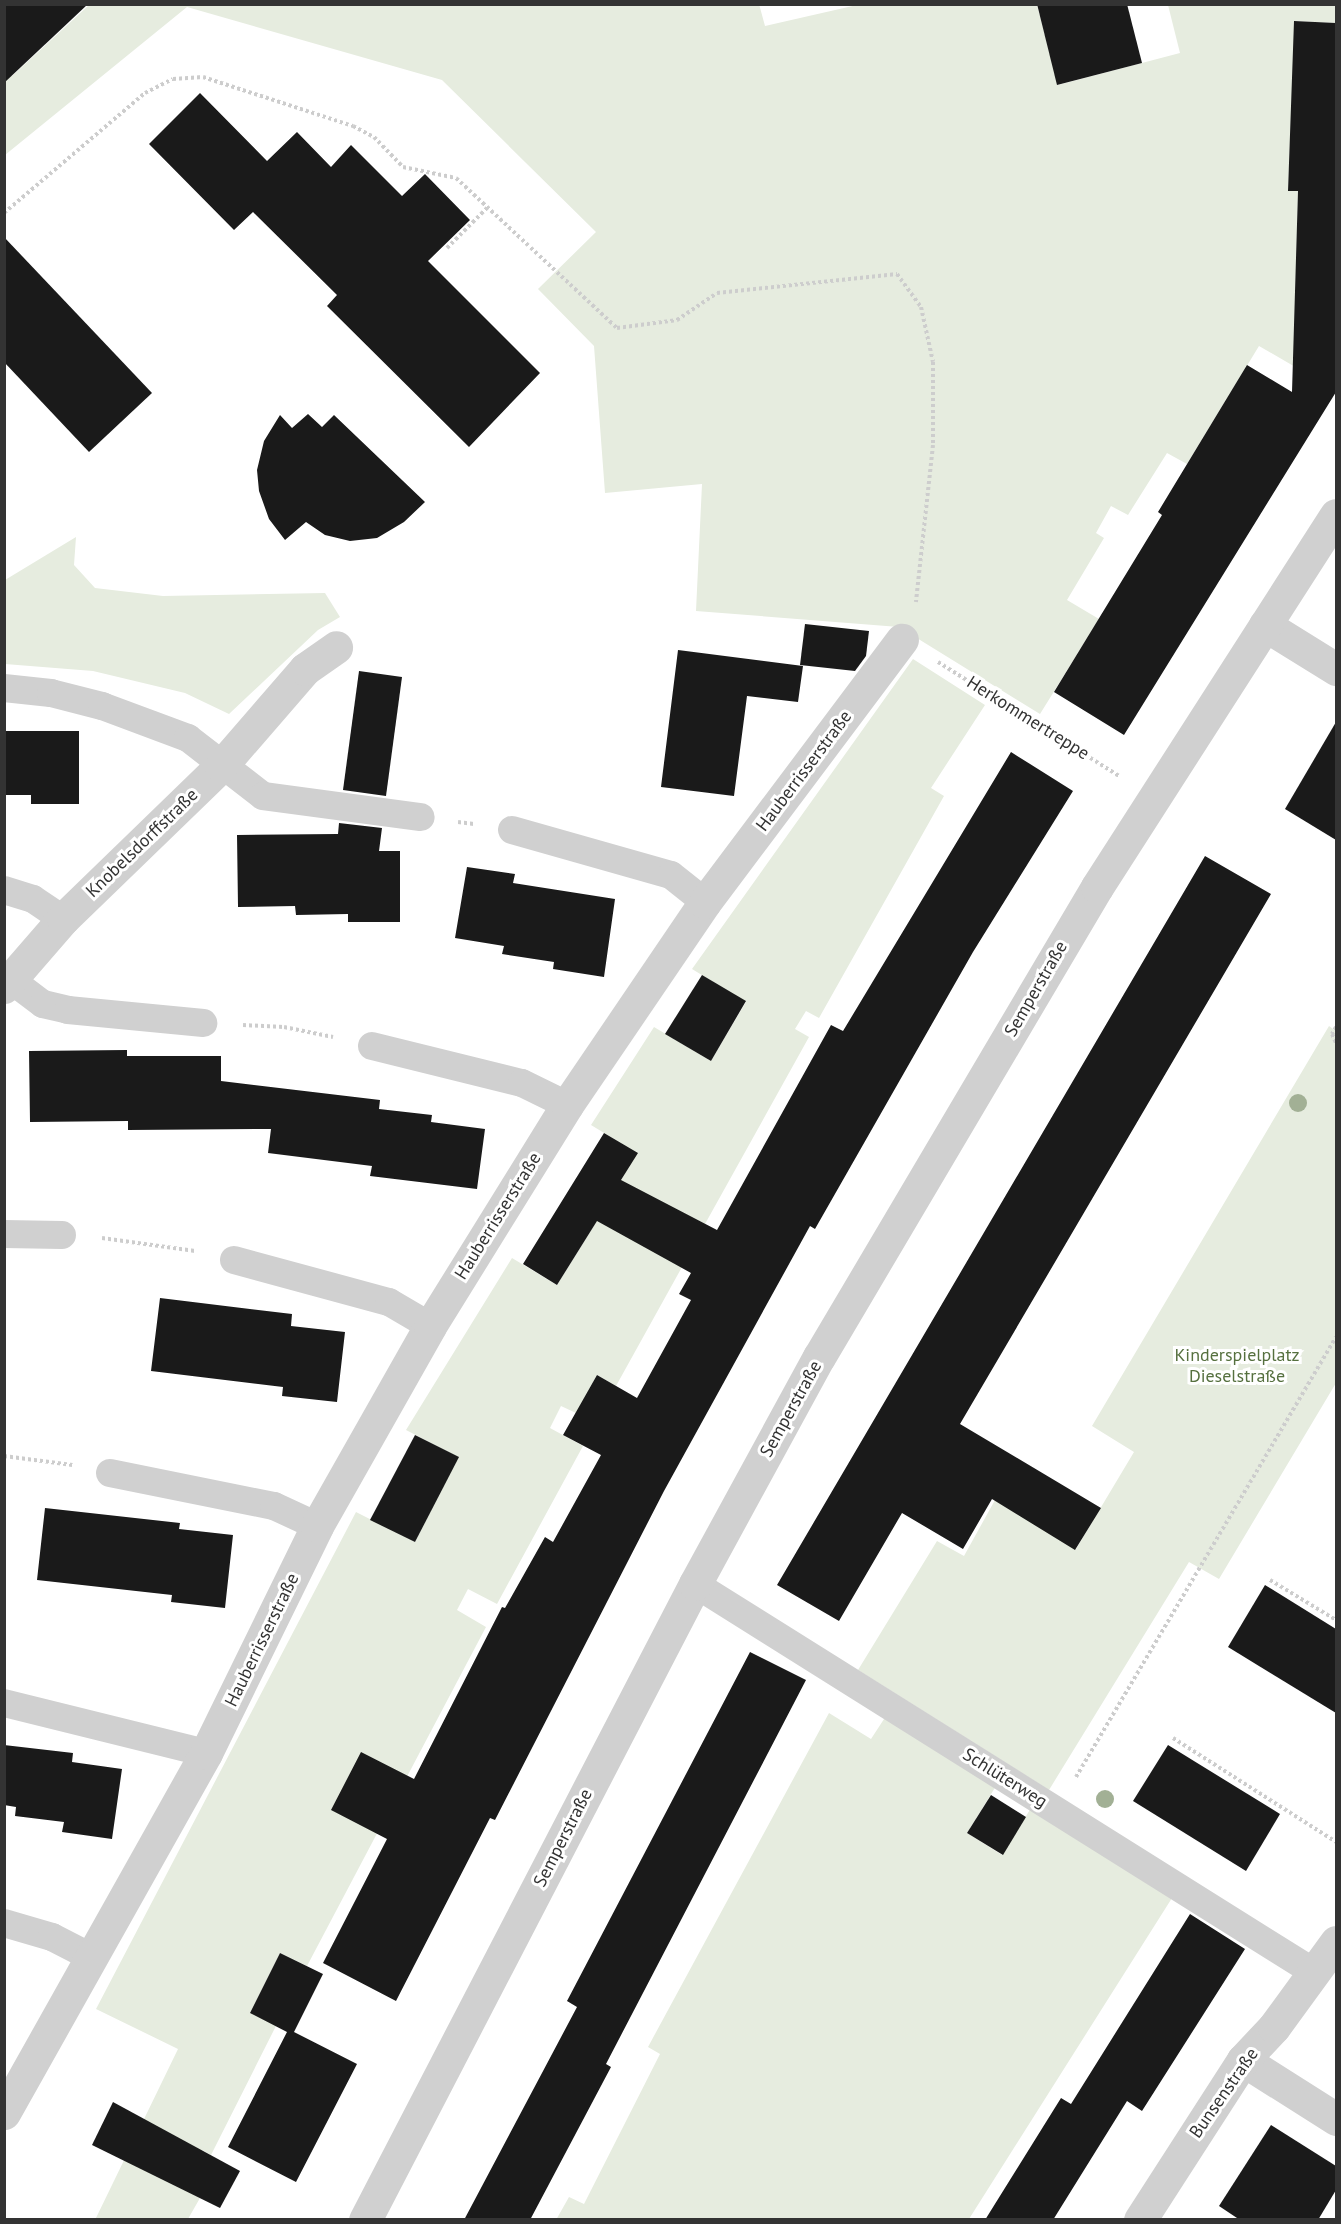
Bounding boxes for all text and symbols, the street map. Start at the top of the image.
street label: Herkommertreppe [963,672,1093,764]
street label: Hauberrisserstraße [752,706,856,836]
street label: Knobelsdorffstraße [82,784,202,902]
street label: Semperstraße [1000,937,1072,1041]
street label: Hauberrisserstraße [450,1149,546,1283]
park label: Kinderspielplatz Dieselstraße [1174,1345,1300,1388]
street label: Semperstraße [756,1357,826,1461]
street label: Hauberrisserstraße [220,1570,304,1710]
street label: Schlüterweg [959,1744,1051,1812]
street label: Semperstraße [529,1785,597,1891]
street label: Bunsenstraße [1185,2044,1263,2142]

